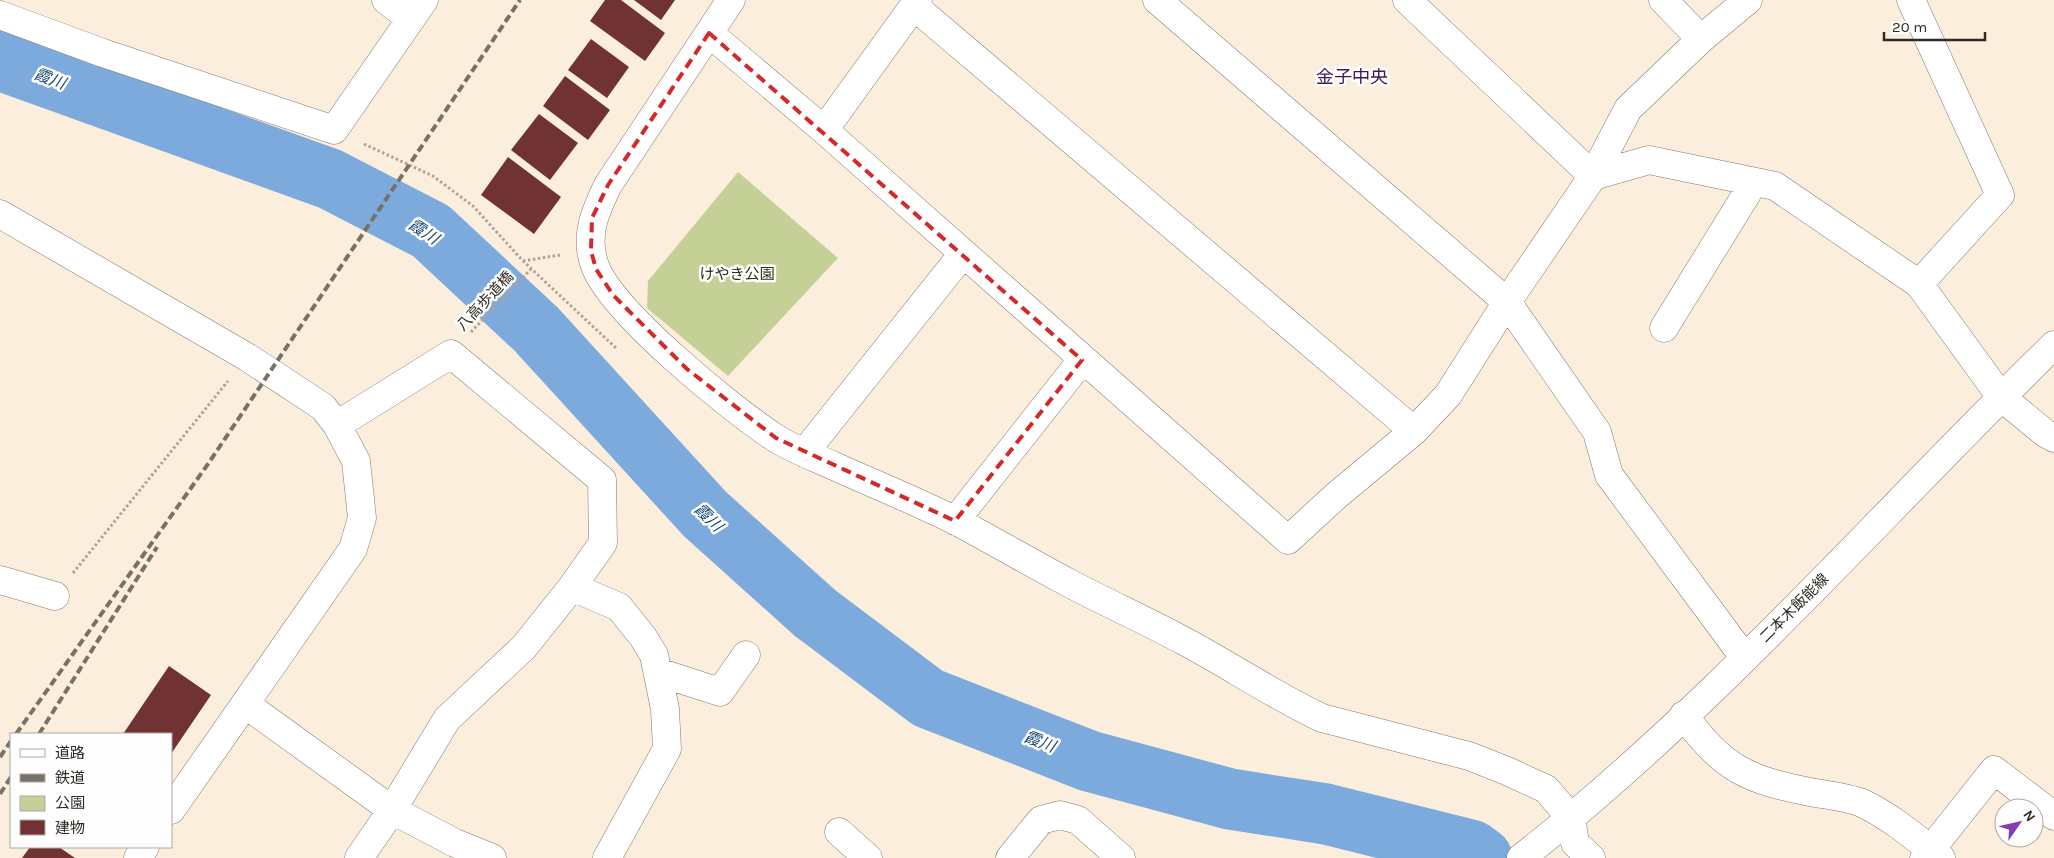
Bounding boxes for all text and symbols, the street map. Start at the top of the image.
scale bar [1884,10,1985,42]
text: 20 m [1892,18,1927,36]
water label: 霞川 [32,64,70,94]
district label: 金子中央 [1316,66,1388,88]
water label: 霞川 [405,215,444,249]
park label: けやき公園 [699,265,775,283]
street label: 八高歩道橋 [453,267,517,335]
water label: 霞川 [691,499,728,537]
street label: 二本木飯能線 [1756,570,1832,646]
water label: 霞川 [1021,727,1060,757]
legend [10,733,172,848]
text: 道路 [55,744,85,762]
text: 鉄道 [55,769,85,787]
text: 公園 [55,794,85,812]
north arrow [1994,798,2044,848]
text: N [2020,807,2039,825]
text: 建物 [55,819,85,837]

